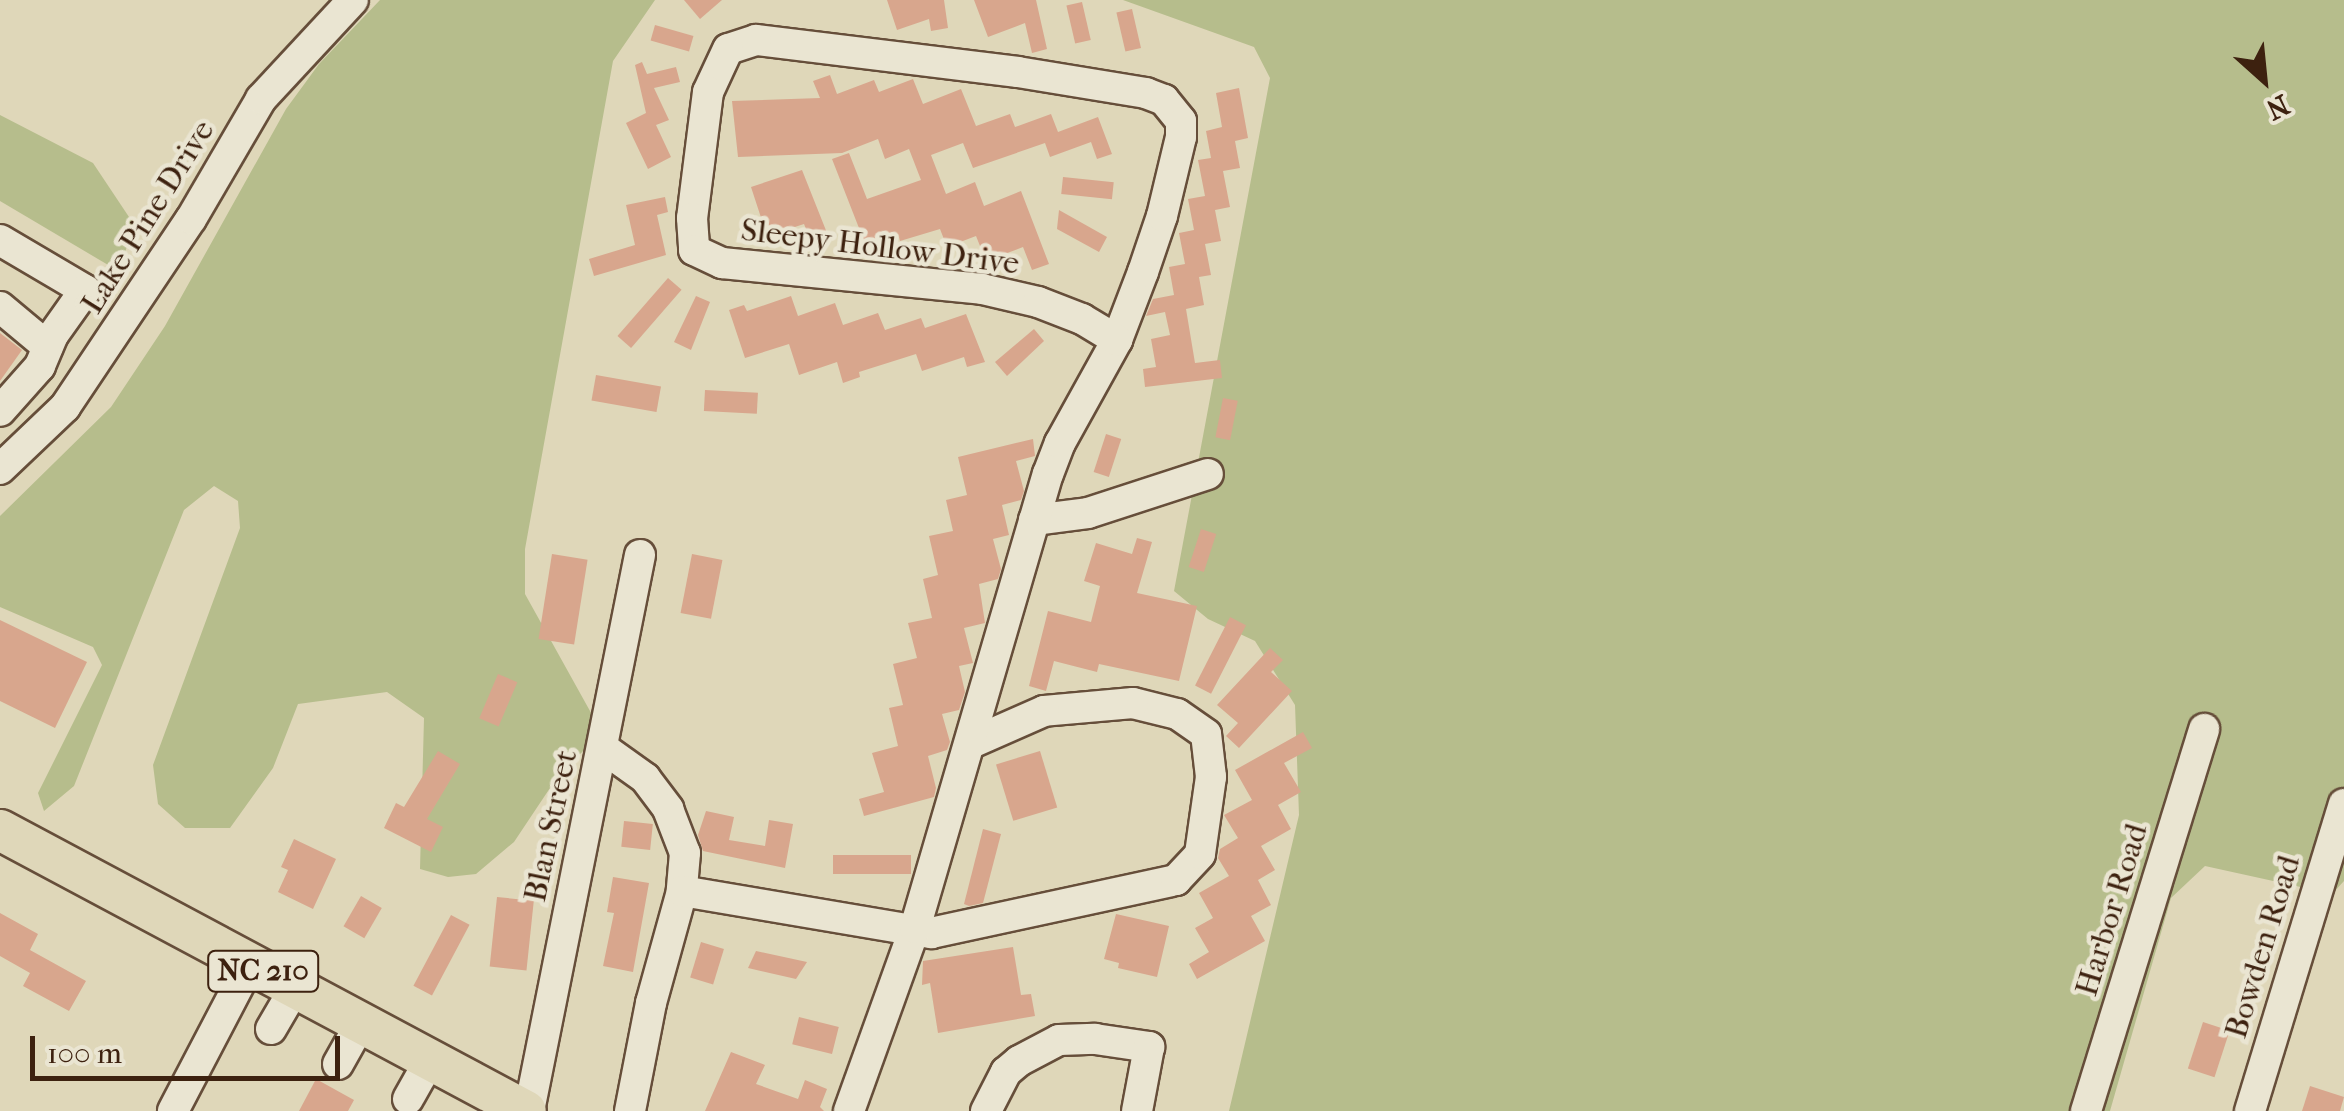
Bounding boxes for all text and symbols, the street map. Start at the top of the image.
north arrow [2214,30,2314,130]
text: N [2261,88,2295,127]
street label: Lake Pine Drive [73,113,223,321]
street label: Sleepy Hollow Drive [739,211,1021,283]
street label: Blan Street [516,747,586,905]
street label: Harbor Road [2068,819,2156,1001]
street label: Bowden Road [2217,851,2309,1043]
road number: NC 210 [206,946,320,996]
scale bar [35,1016,345,1078]
text: 100 m [47,1036,122,1071]

